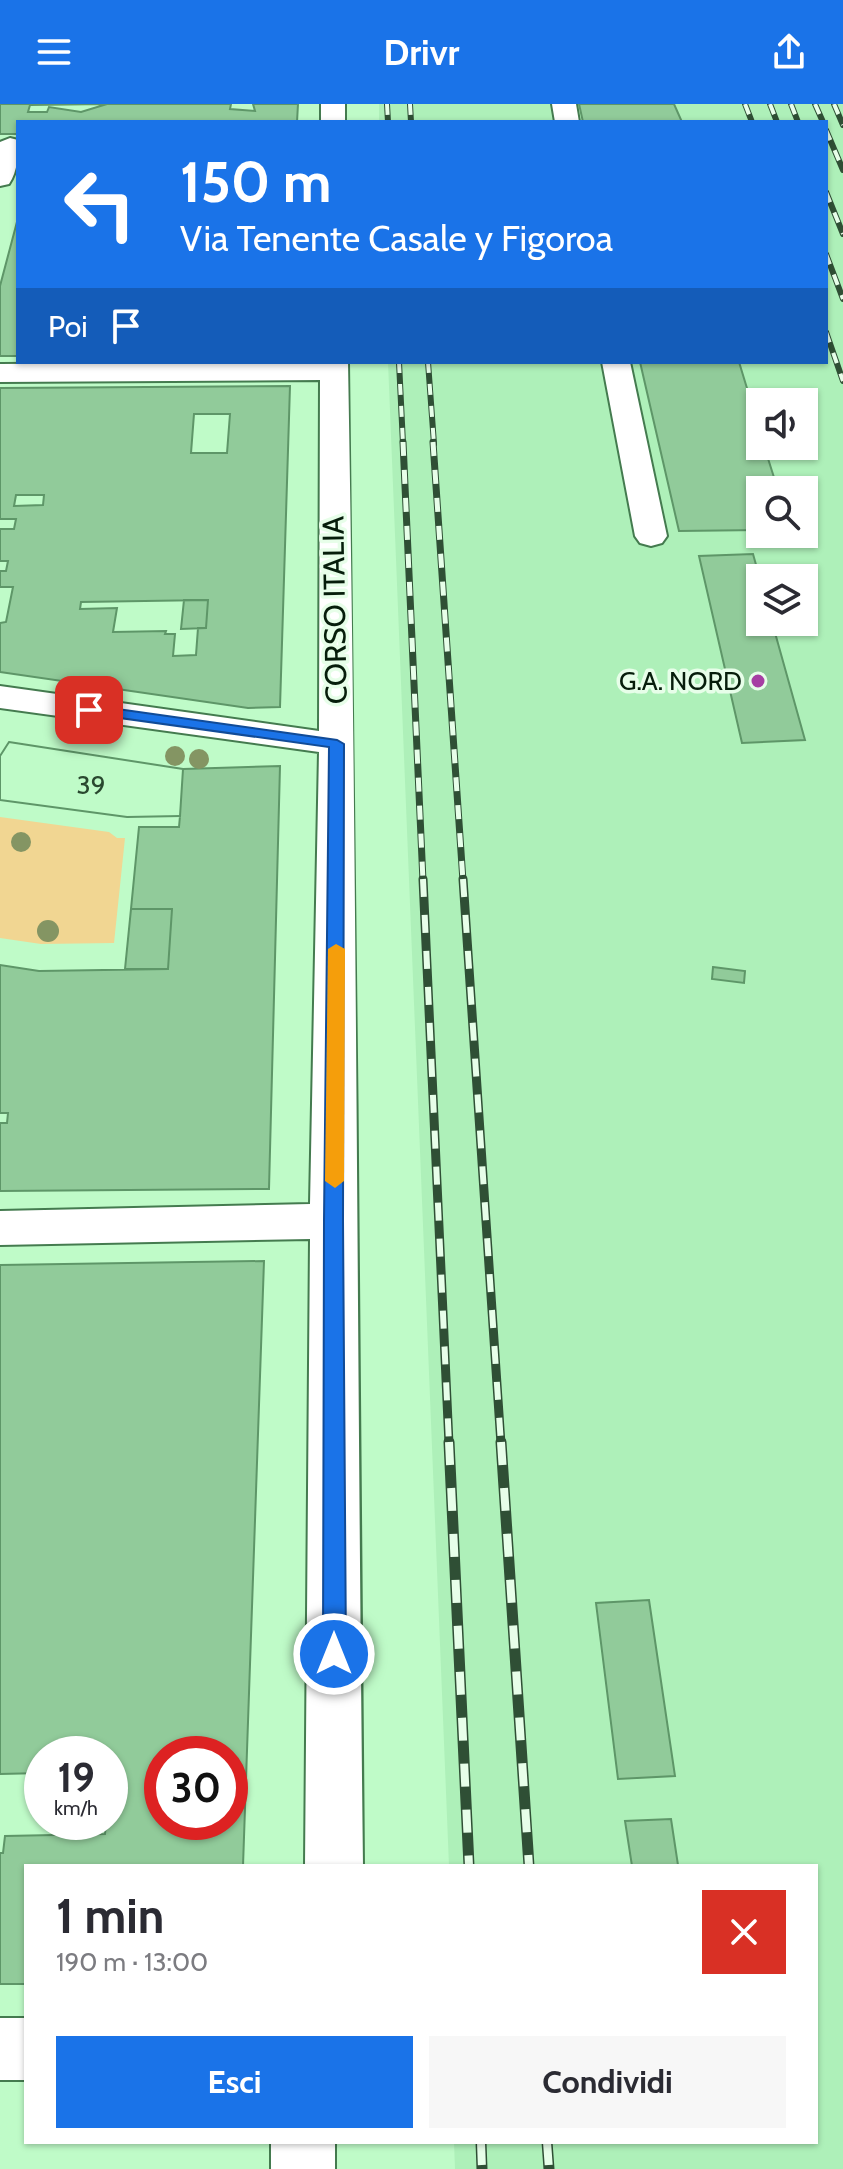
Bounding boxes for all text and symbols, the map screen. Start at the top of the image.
icon: menu [32,30,76,74]
text: Drivr [384,30,459,74]
icon: share [767,30,811,74]
text: 150 m [180,148,332,216]
icon: left [48,152,152,256]
text: Via Tenente Casale y Figoroa [180,216,613,260]
icon: arrive [104,304,148,348]
text: Poi [48,308,88,345]
map controls [746,388,818,636]
button: sound [746,388,818,460]
button: search [746,476,818,548]
street label: CORSO ITALIA [314,515,355,704]
button: layers [746,564,818,636]
place label: G.A. NORD [619,665,742,697]
marker: G.A. NORD [749,672,767,690]
pin [55,676,123,744]
icon: arrive [67,688,111,732]
house number: 39 [77,769,105,801]
position arrow [292,1612,376,1696]
speed limit sign: 30 [144,1736,248,1840]
text: 19 [57,1753,95,1802]
text: km/h [54,1796,98,1820]
text: 1 min [56,1887,164,1945]
button: close [702,1890,786,1974]
text: 190 m · 13:00 [56,1946,208,1978]
button: Esci [56,2036,413,2128]
button: Condividi [429,2036,786,2128]

